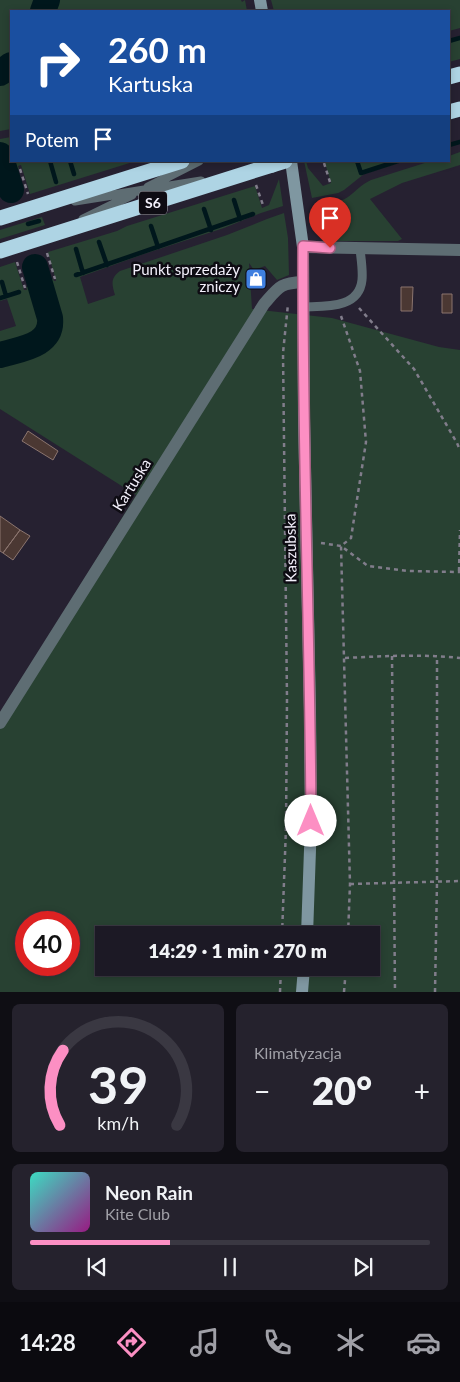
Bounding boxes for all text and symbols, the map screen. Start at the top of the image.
text: 260 m [108,28,207,70]
icon: right [25,30,90,95]
text: Kartuska [108,70,193,97]
icon: arrive [89,125,117,153]
text: Potem [25,128,79,151]
road number: S6 [139,192,167,214]
pin [309,197,351,248]
icon: arrive [316,204,344,232]
place label: Punkt sprzedaży zniczy [132,260,240,295]
shop icon: Punkt sprzedaży zniczy [244,267,268,291]
street label: Kartuska [108,455,154,514]
street label: Kaszubska [280,513,300,583]
position arrow [284,794,336,846]
speed limit sign: 40 [15,911,80,976]
text: 14:29 · 1 min · 270 m [148,939,327,962]
text: Klimatyzacja [254,1043,342,1062]
text: 39 [88,1053,148,1115]
text: 20° [312,1067,372,1113]
text: − [254,1074,270,1108]
text: + [414,1074,430,1108]
text: km/h [97,1112,139,1134]
text: Neon Rain [105,1181,193,1204]
text: Kite Club [105,1204,170,1223]
icon: previous [83,1253,111,1281]
icon: pause [216,1253,244,1281]
icon: next [349,1253,377,1281]
icon: directions [114,1325,149,1360]
icon: music [187,1325,222,1360]
icon: phone [260,1325,295,1360]
icon: climate [333,1325,368,1360]
icon: car [406,1325,441,1360]
text: 14:28 [19,1329,76,1356]

